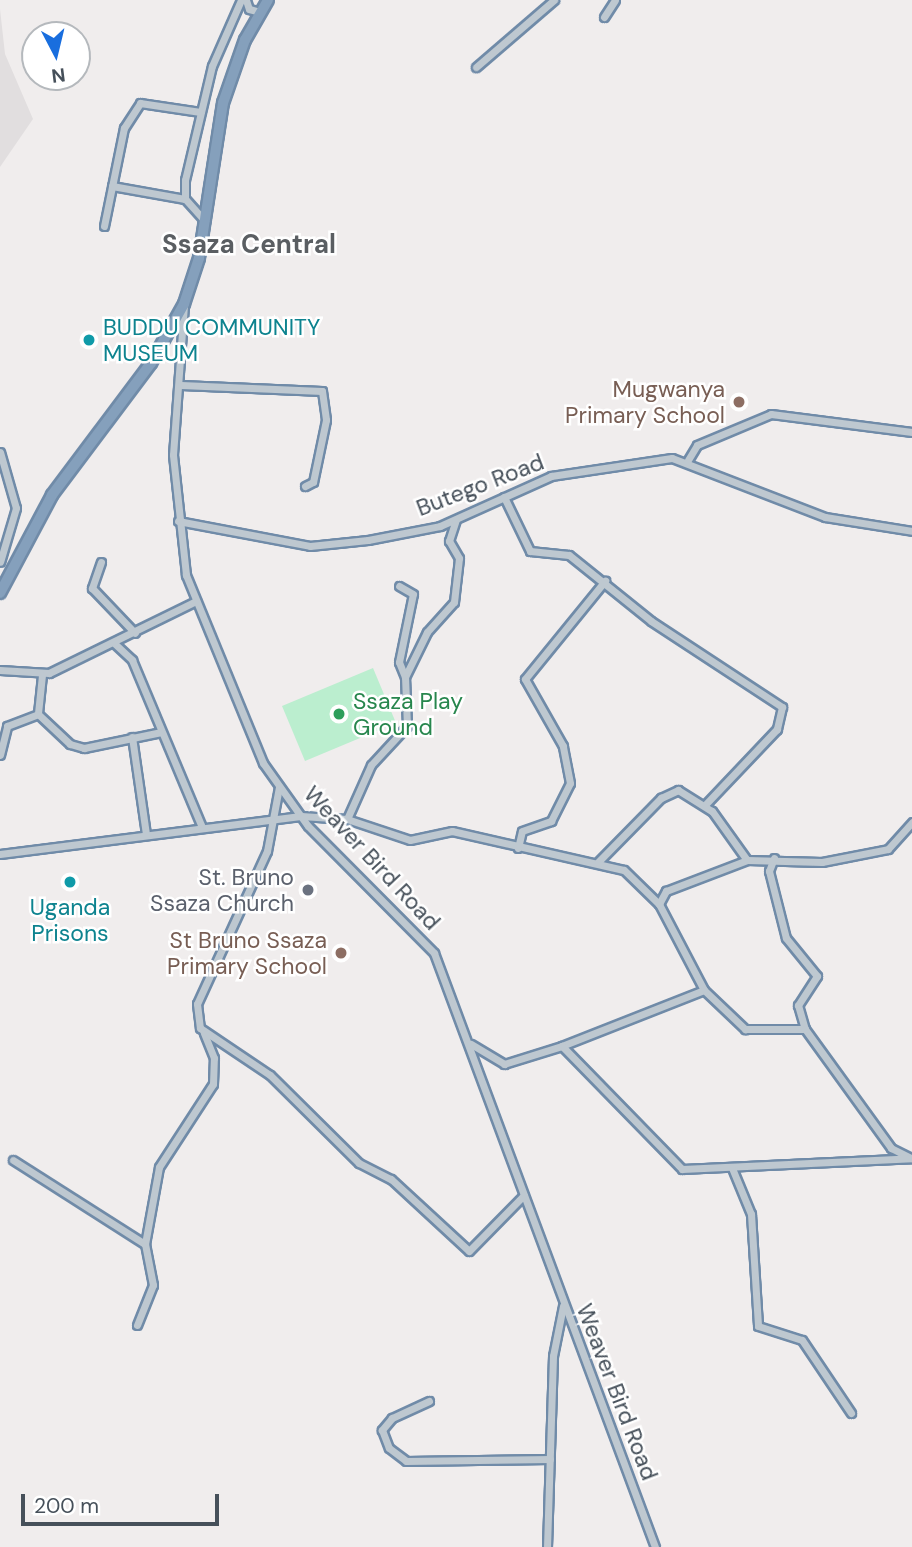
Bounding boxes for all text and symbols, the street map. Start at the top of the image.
north arrow [21,21,91,91]
text: N [50,62,67,89]
district label: Ssaza Central [162,229,336,261]
place label: BUDDU COMMUNITY MUSEUM [103,313,320,367]
marker: BUDDU COMMUNITY MUSEUM [81,332,97,348]
place label: Mugwanya Primary School [565,375,725,429]
marker: Mugwanya Primary School [731,394,747,410]
street label: Butego Road [412,448,548,522]
place label: Ssaza Play Ground [353,687,463,741]
marker: Ssaza Play Ground [331,706,347,722]
street label: Weaver Bird Road [298,780,446,936]
place label: St. Bruno Ssaza Church [150,863,294,917]
marker: Uganda Prisons [62,874,78,890]
marker: St. Bruno Ssaza Church [300,882,316,898]
place label: Uganda Prisons [30,893,110,947]
place label: St Bruno Ssaza Primary School [167,926,327,980]
marker: St Bruno Ssaza Primary School [333,945,349,961]
street label: Weaver Bird Road [571,1300,663,1484]
scale bar [24,1480,222,1524]
text: 200 m [34,1492,99,1520]

